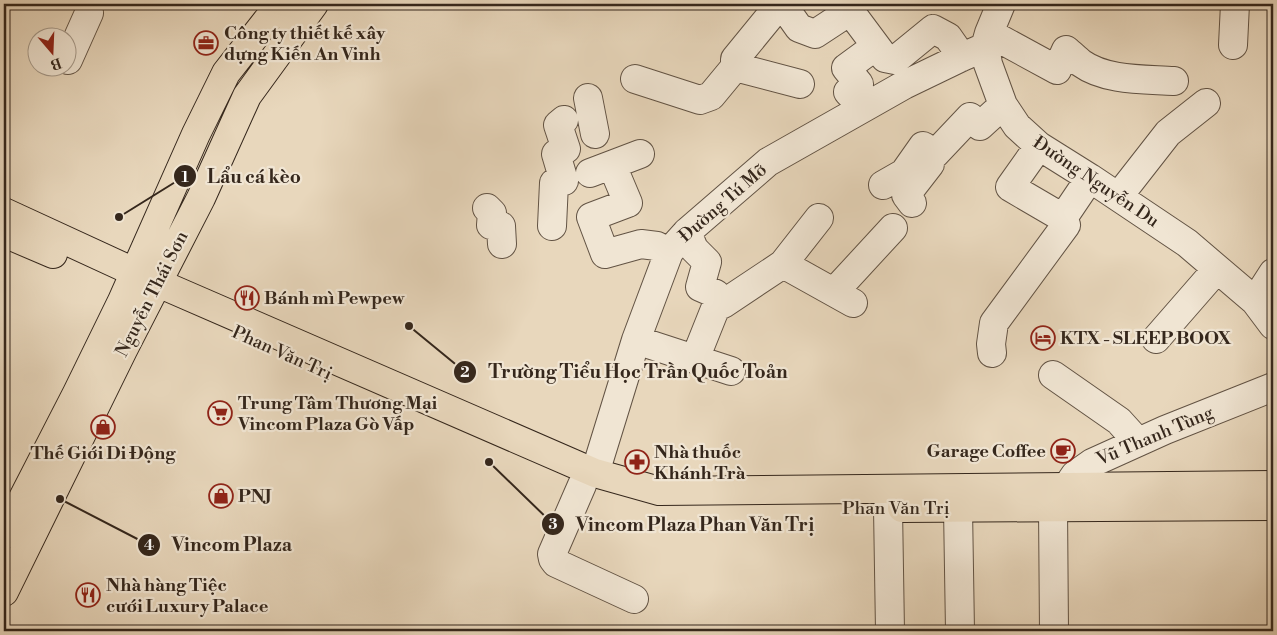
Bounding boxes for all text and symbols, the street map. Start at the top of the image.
place label: Công ty thiết kế xây dựng Kiến An Vinh [224,22,386,66]
north arrow [28,28,78,78]
office icon: Công ty thiết kế xây dựng Kiến An Vinh [193,30,219,56]
text: B [48,53,64,74]
street label: Đường Nguyễn Du [1028,131,1164,233]
street label: Đường Tú Mỡ [674,158,772,248]
callout: Lẩu cá kèo [172,159,311,193]
text: Lẩu cá kèo [207,165,301,189]
text: 1 [181,168,189,187]
street label: Nguyễn Thái Sơn [110,227,194,361]
restaurant icon: Bánh mì Pewpew [234,285,260,311]
place label: Bánh mì Pewpew [264,287,405,310]
street label: Phan Văn Trị [228,321,336,385]
hotel icon: KTX - SLEEP BOOX [1030,325,1056,351]
place label: KTX - SLEEP BOOX [1060,327,1232,350]
callout: Trường Tiểu Học Trần Quốc Toản [453,355,797,389]
text: Trường Tiểu Học Trần Quốc Toản [488,360,788,384]
text: 2 [460,363,470,382]
place label: Trung Tâm Thương Mại Vincom Plaza Gò Vấp [237,392,438,436]
supermarket icon: Trung Tâm Thương Mại Vincom Plaza Gò Vấp [207,400,233,426]
street label: Vũ Thanh Tùng [1092,401,1218,471]
shop icon: Thế Giới Di Động [90,414,116,440]
cafe icon: Garage Coffee [1050,438,1076,464]
place label: Garage Coffee [926,440,1046,463]
place label: Nhà thuốc Khánh Trà [654,441,746,485]
place label: Thế Giới Di Động [31,442,176,465]
pharmacy icon: Nhà thuốc Khánh Trà [624,449,650,475]
shop icon: PNJ [208,483,234,509]
place label: PNJ [238,485,272,508]
street label: Phan Văn Trị [842,497,950,520]
callout: Vincom Plaza Phan Văn Trị [541,507,824,541]
text: Vincom Plaza Phan Văn Trị [575,513,814,537]
text: 3 [548,515,558,534]
callout: Vincom Plaza [136,528,302,562]
text: Vincom Plaza [171,533,293,557]
text: 4 [144,536,154,555]
place label: Nhà hàng Tiệc cưới Luxury Palace [106,574,269,618]
restaurant icon: Nhà hàng Tiệc cưới Luxury Palace [75,582,101,608]

